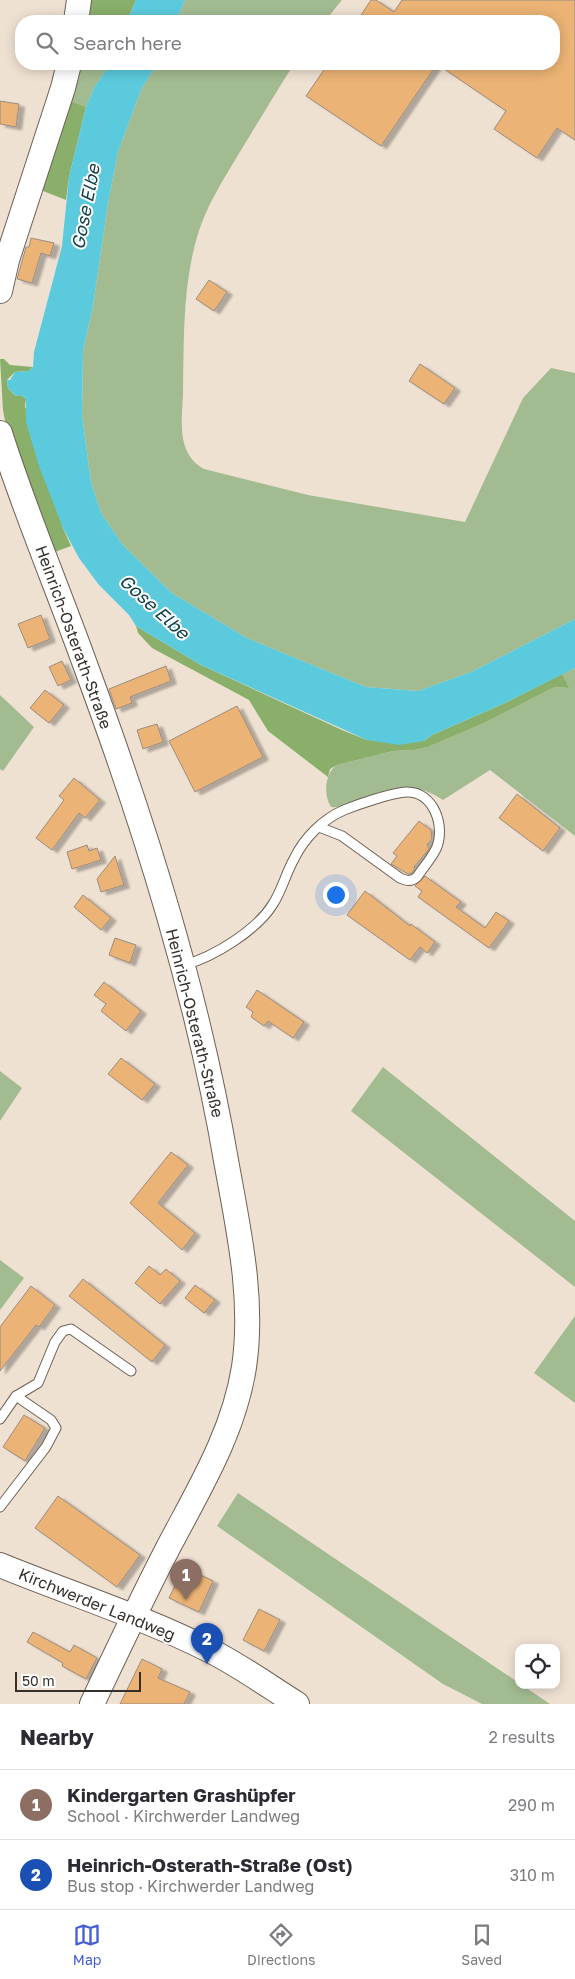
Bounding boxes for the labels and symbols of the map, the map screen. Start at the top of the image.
water label: Gose Elbe [66,161,104,251]
street label: Heinrich-Osterath-Straße [31,542,117,732]
water label: Gose Elbe [115,569,195,644]
your location [323,882,349,908]
street label: Heinrich-Osterath-Straße [162,926,228,1120]
pin: 1 [170,1559,202,1600]
street label: Kirchwerder Landweg [16,1563,178,1645]
pin: 2 [191,1623,223,1664]
scale bar [15,1669,141,1692]

